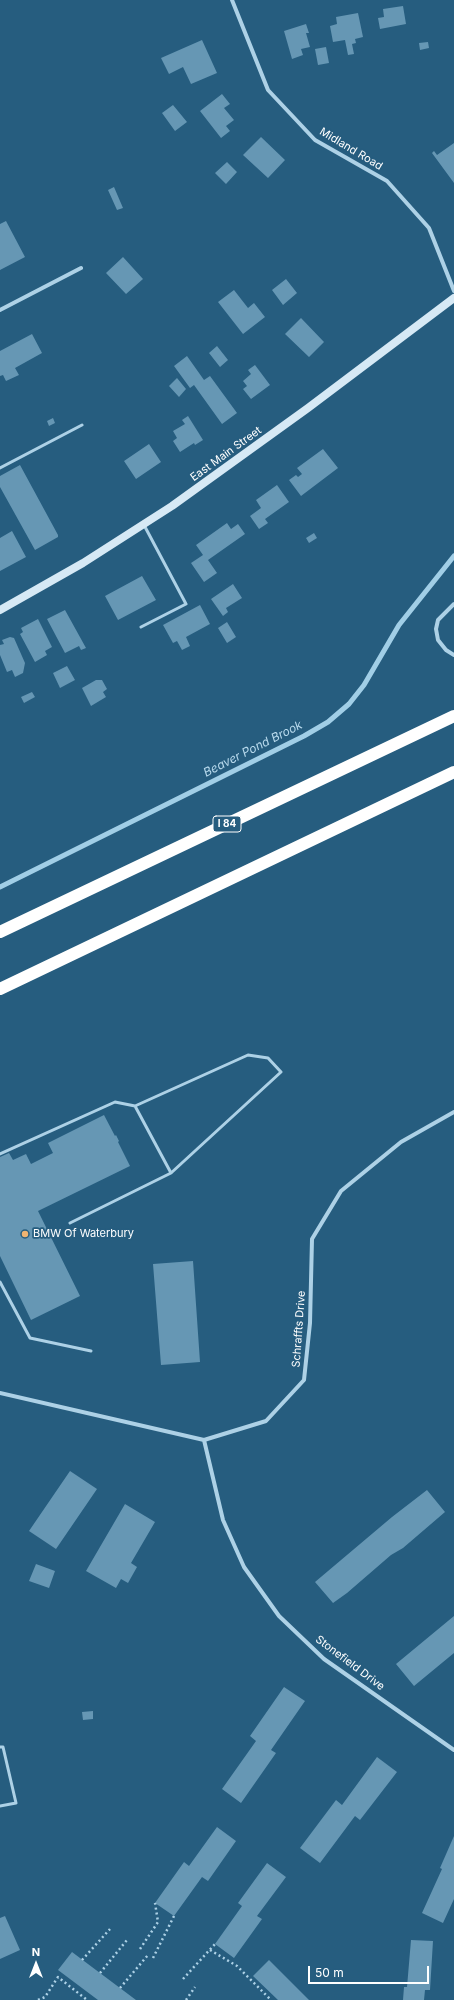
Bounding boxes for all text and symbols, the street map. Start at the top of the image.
street label: Midland Road [317,125,385,173]
street label: East Main Street [188,424,264,484]
water label: Beaver Pond Brook [201,718,305,780]
road number: I 84 [213,816,241,832]
place label: BMW Of Waterbury [33,1227,134,1241]
marker: BMW Of Waterbury [20,1229,30,1239]
street label: Schraffts Drive [290,1290,308,1368]
street label: Stonefield Drive [313,1633,387,1693]
north arrow [16,1944,56,1984]
text: N [32,1945,40,1959]
scale bar [310,1958,431,1984]
text: 50 m [315,1965,344,1980]

